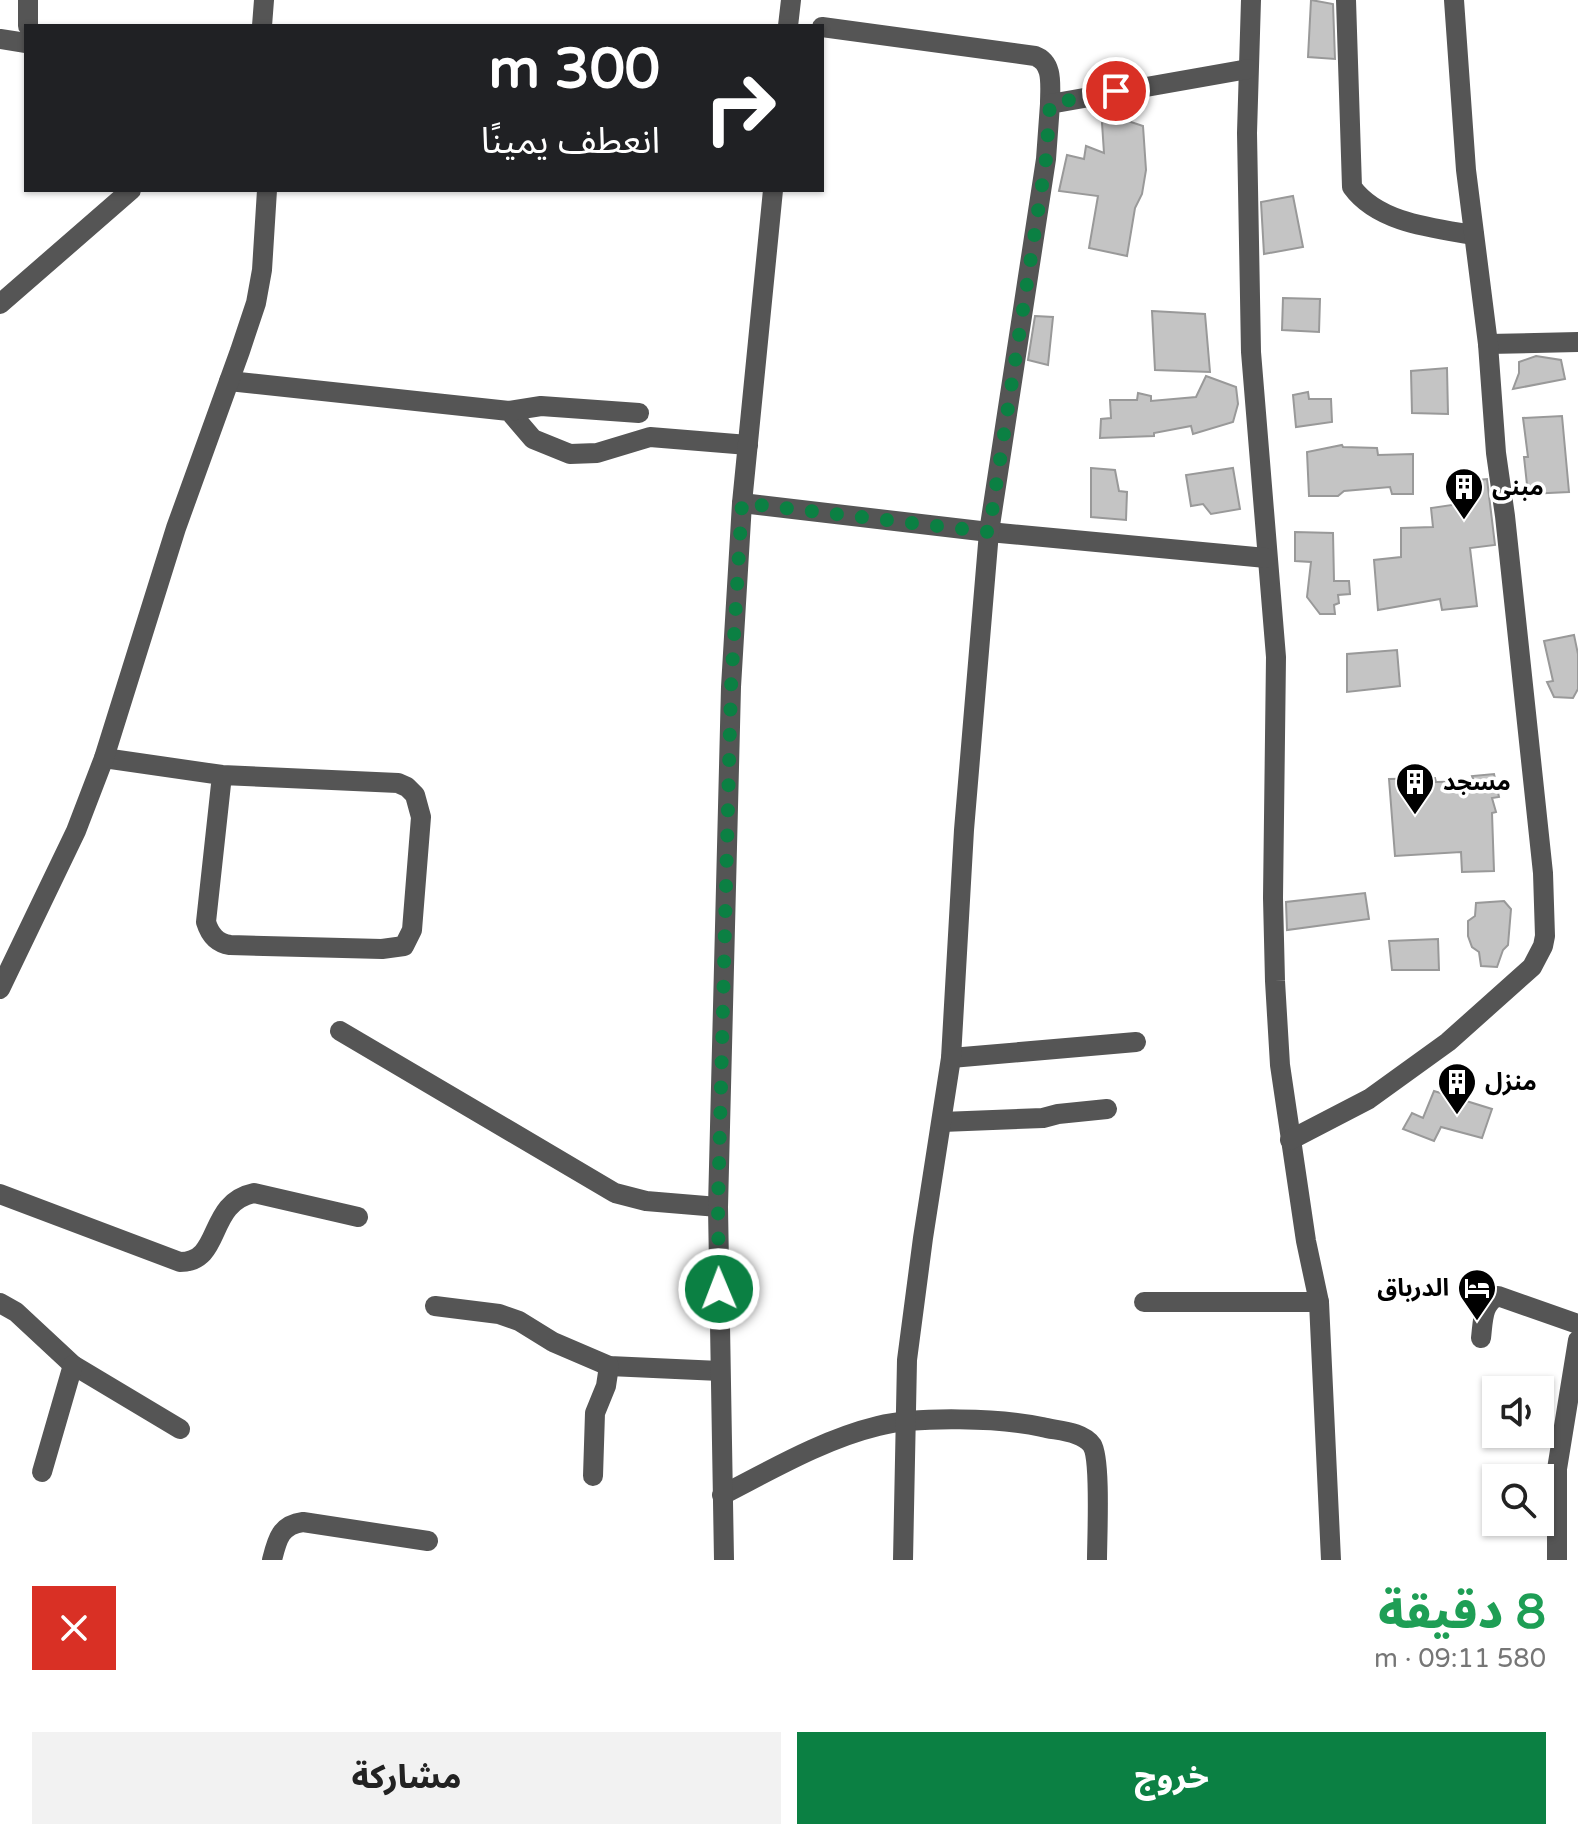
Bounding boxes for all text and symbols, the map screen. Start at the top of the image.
text: 300 m [489,36,660,103]
icon: right [688,56,792,160]
pin [1082,57,1150,125]
icon: arrive [1094,69,1138,113]
text: انعطف يمينًا [481,120,660,163]
building icon: مبنى [1443,466,1485,521]
place label: مبنى [1492,473,1544,502]
building icon: مسجد [1394,761,1436,816]
place label: مسجد [1443,768,1511,797]
building icon: منزل [1436,1061,1478,1116]
place label: منزل [1485,1068,1537,1097]
position arrow [677,1247,761,1331]
hotel icon: الدرباق [1456,1267,1498,1322]
place label: الدرباق [1377,1274,1449,1303]
map controls [1482,1376,1554,1536]
button: sound [1482,1376,1554,1448]
button: search [1482,1464,1554,1536]
text: 8 دقيقة [1378,1584,1546,1642]
button: close [32,1586,116,1670]
text: 580 m · 09:11 [1374,1643,1546,1674]
button: مشاركة [32,1732,781,1824]
button: خروج [797,1732,1546,1824]

